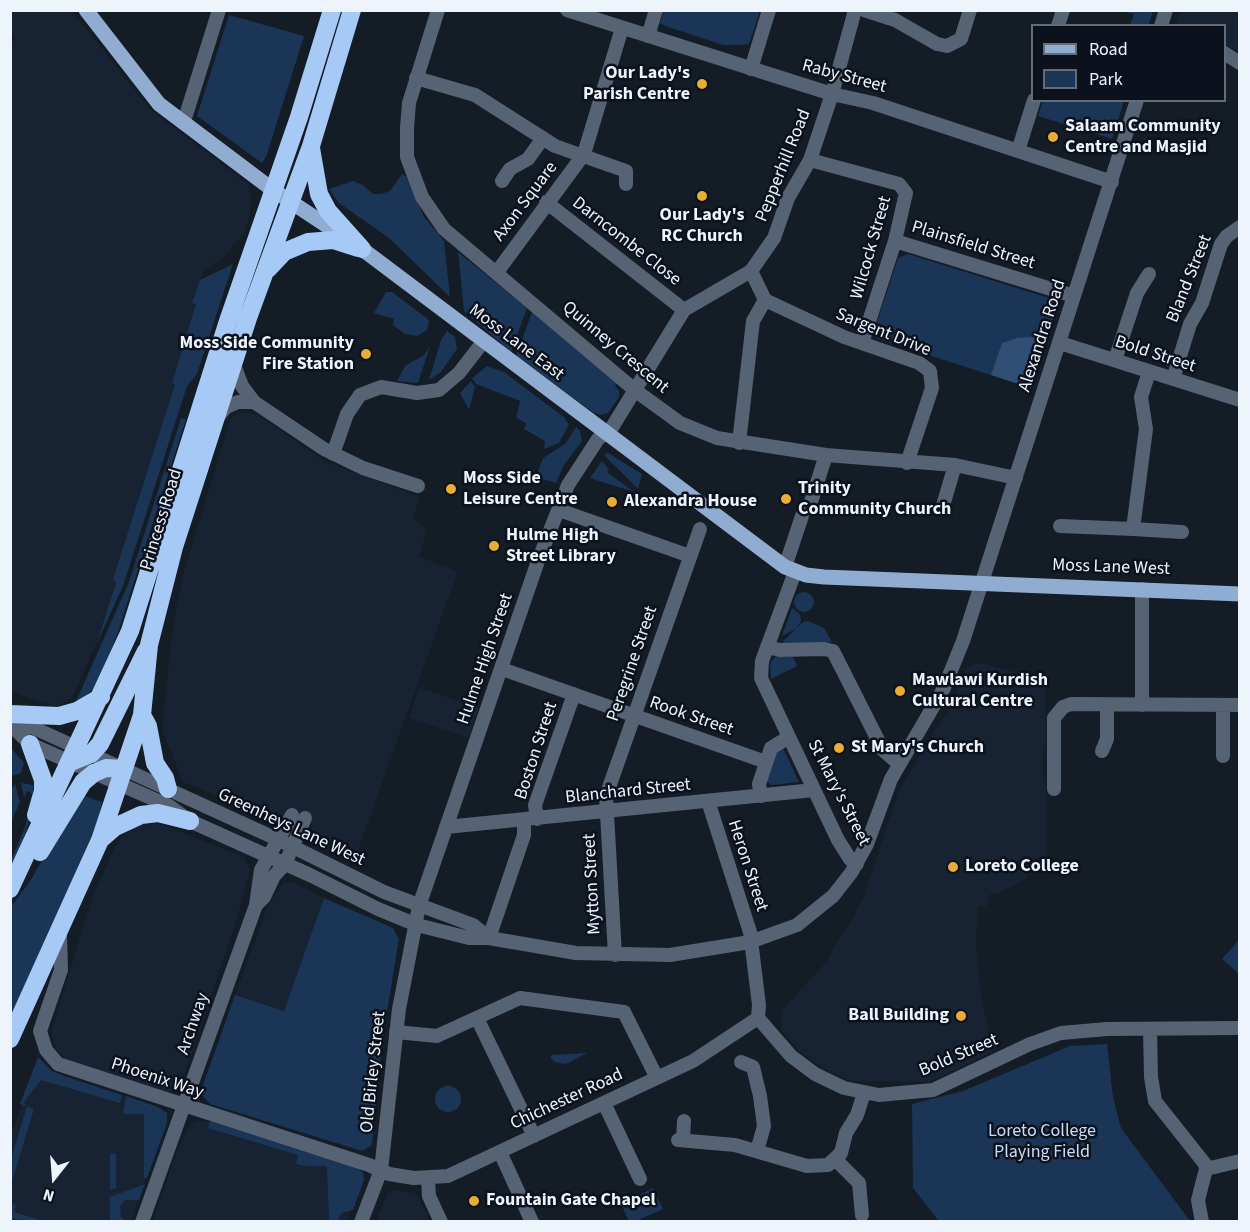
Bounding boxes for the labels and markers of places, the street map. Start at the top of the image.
place label: Our Lady's Parish Centre [583,63,690,106]
marker: Our Lady's Parish Centre [695,77,709,91]
place label: Salaam Community Centre and Masjid [1065,116,1221,158]
marker: Salaam Community Centre and Masjid [1046,130,1060,144]
marker: Our Lady's RC Church [695,189,709,203]
place label: Our Lady's RC Church [660,205,744,248]
place label: Moss Side Community Fire Station [180,333,354,376]
marker: Moss Side Community Fire Station [359,347,373,361]
place label: Moss Side Leisure Centre [463,468,578,510]
place label: Trinity Community Church [798,478,951,520]
marker: Moss Side Leisure Centre [444,482,458,496]
place label: Alexandra House [624,491,757,513]
marker: Trinity Community Church [779,492,793,506]
marker: Alexandra House [605,495,619,509]
place label: Hulme High Street Library [506,525,616,568]
marker: Hulme High Street Library [487,539,501,553]
place label: Mawlawi Kurdish Cultural Centre [912,670,1048,712]
marker: Mawlawi Kurdish Cultural Centre [893,684,907,698]
place label: St Mary's Church [851,737,984,759]
marker: St Mary's Church [832,741,846,755]
place label: Loreto College [965,856,1079,878]
marker: Loreto College [946,860,960,874]
place label: Ball Building [848,1005,949,1027]
marker: Ball Building [954,1009,968,1023]
place label: Fountain Gate Chapel [486,1190,656,1212]
marker: Fountain Gate Chapel [467,1194,481,1208]

